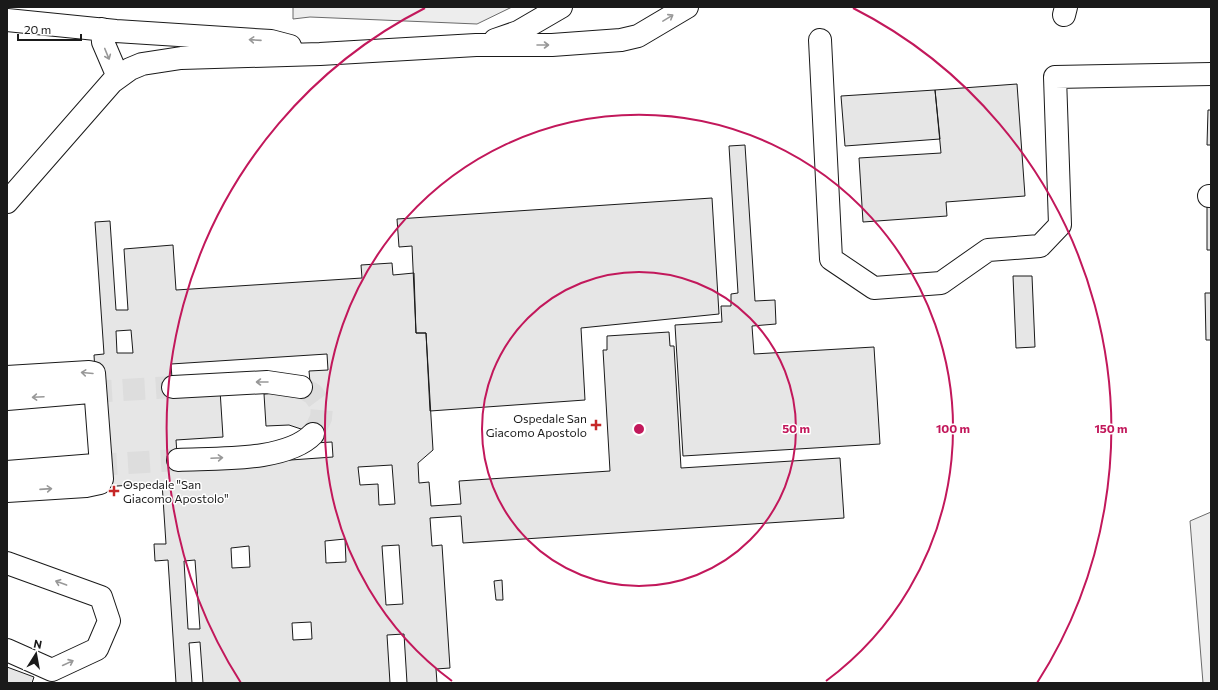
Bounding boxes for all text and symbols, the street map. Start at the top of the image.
one-way arrow [662,14,674,22]
scale bar [18,16,81,42]
text: 20 m [24,22,51,36]
one-way arrow [249,37,262,44]
one-way arrow [536,41,549,49]
one-way arrow [104,47,112,59]
one-way arrow [81,370,94,377]
one-way arrow [256,378,269,386]
one-way arrow [32,393,45,401]
place label: Ospedale San Giacomo Apostolo [486,411,587,439]
marker: Ospedale San Giacomo Apostolo [590,419,602,431]
text: 50 m [782,421,810,435]
text: 100 m [936,421,970,435]
text: 150 m [1094,421,1128,435]
centre of rings [632,422,646,436]
one-way arrow [210,454,223,462]
place label: Ospedale "San Giacomo Apostolo" [123,477,229,505]
marker: Ospedale "San Giacomo Apostolo" [108,485,120,497]
one-way arrow [39,486,52,493]
one-way arrow [55,579,68,586]
north arrow [16,634,56,674]
text: N [33,637,43,651]
one-way arrow [62,659,74,666]

